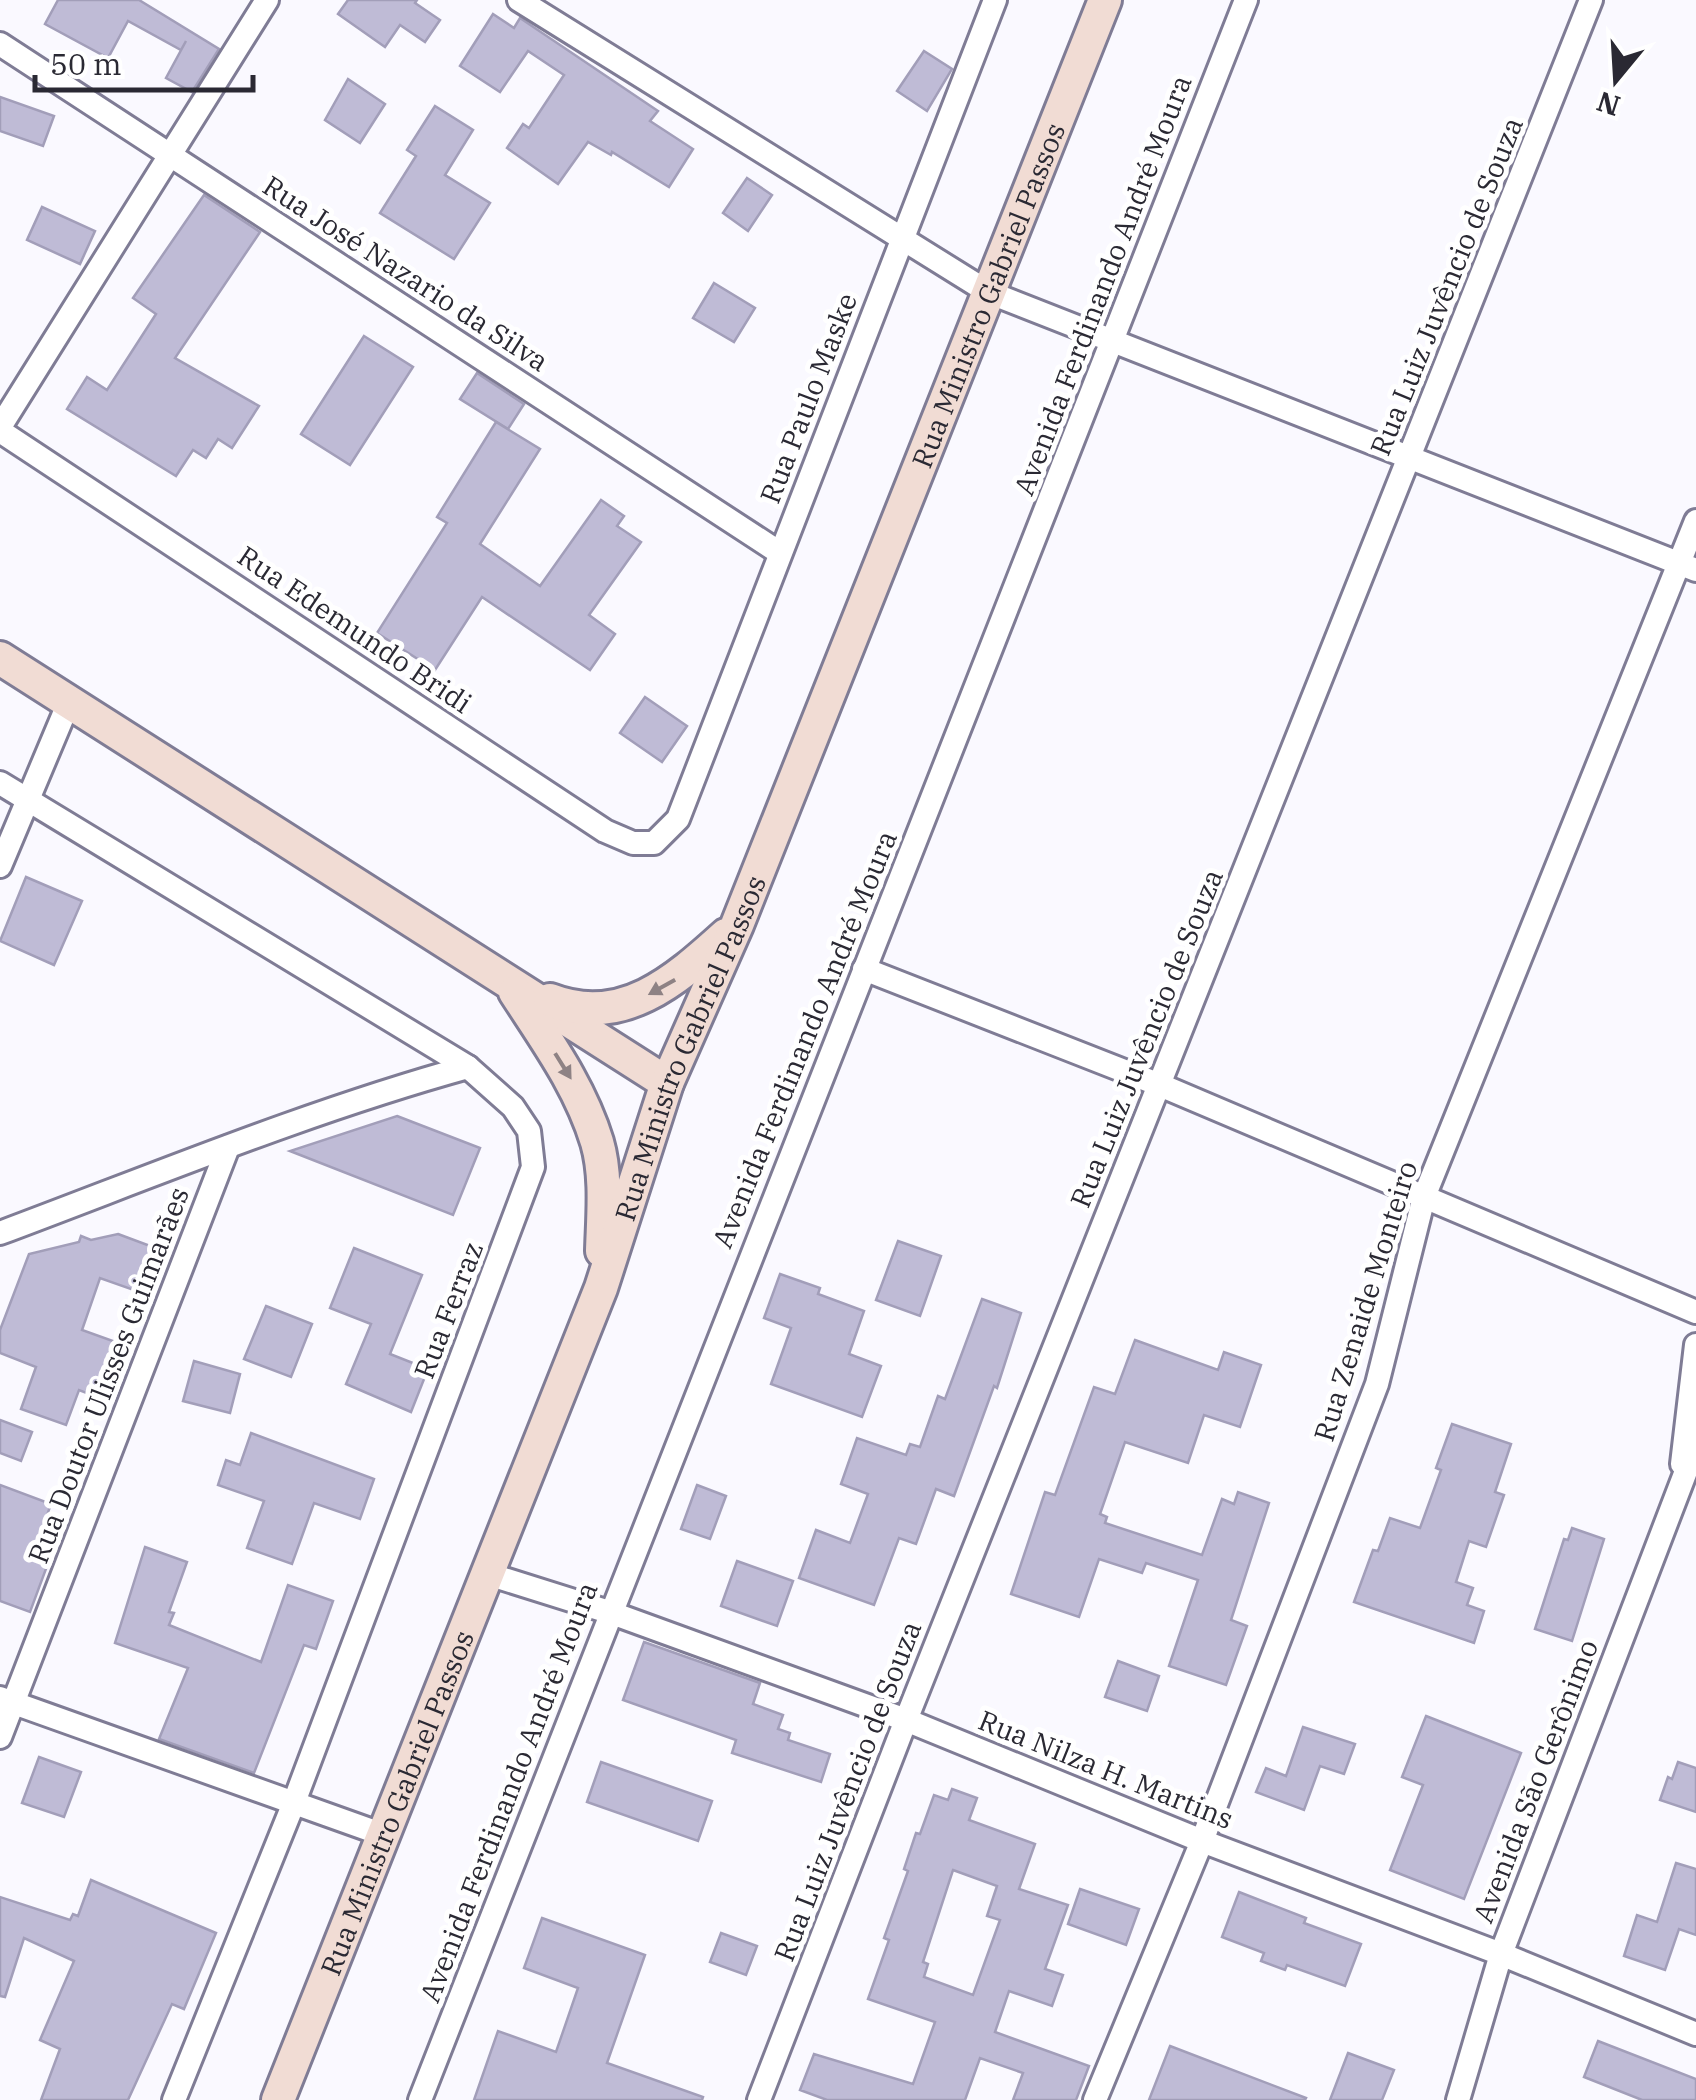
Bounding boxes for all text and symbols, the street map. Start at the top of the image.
scale bar [35,30,252,92]
north arrow [1566,30,1666,130]
text: 50 m [50,44,122,83]
street label: Avenida Ferdinando André Moura [1005,70,1199,500]
text: N [1592,83,1624,125]
street label: Rua Luiz Juvêncio de Souza [1361,111,1531,461]
street label: Rua Ministro Gabriel Passos [902,117,1073,473]
street label: Rua José Nazario da Silva [256,167,556,379]
street label: Rua Paulo Maske [751,288,865,508]
street label: Rua Edemundo Bridi [231,537,479,721]
street label: Avenida Ferdinando André Moura [703,825,905,1253]
street label: Rua Luiz Juvêncio de Souza [1061,863,1231,1213]
street label: Rua Ministro Gabriel Passos [605,870,773,1225]
one-way arrow [647,978,676,995]
one-way arrow [553,1052,571,1080]
street label: Rua Zenaide Monteiro [1305,1156,1425,1446]
street label: Rua Doutor Ulisses Guimarães [19,1182,197,1568]
street label: Rua Ferraz [405,1236,491,1384]
street label: Avenida Ferdinando André Moura [411,1577,605,2007]
street label: Rua Luiz Juvêncio de Souza [765,1616,929,1966]
street label: Rua Ministro Gabriel Passos [311,1625,482,1981]
street label: Avenida São Gerônimo [1464,1634,1606,1928]
street label: Rua Nilza H. Martins [973,1701,1239,1837]

